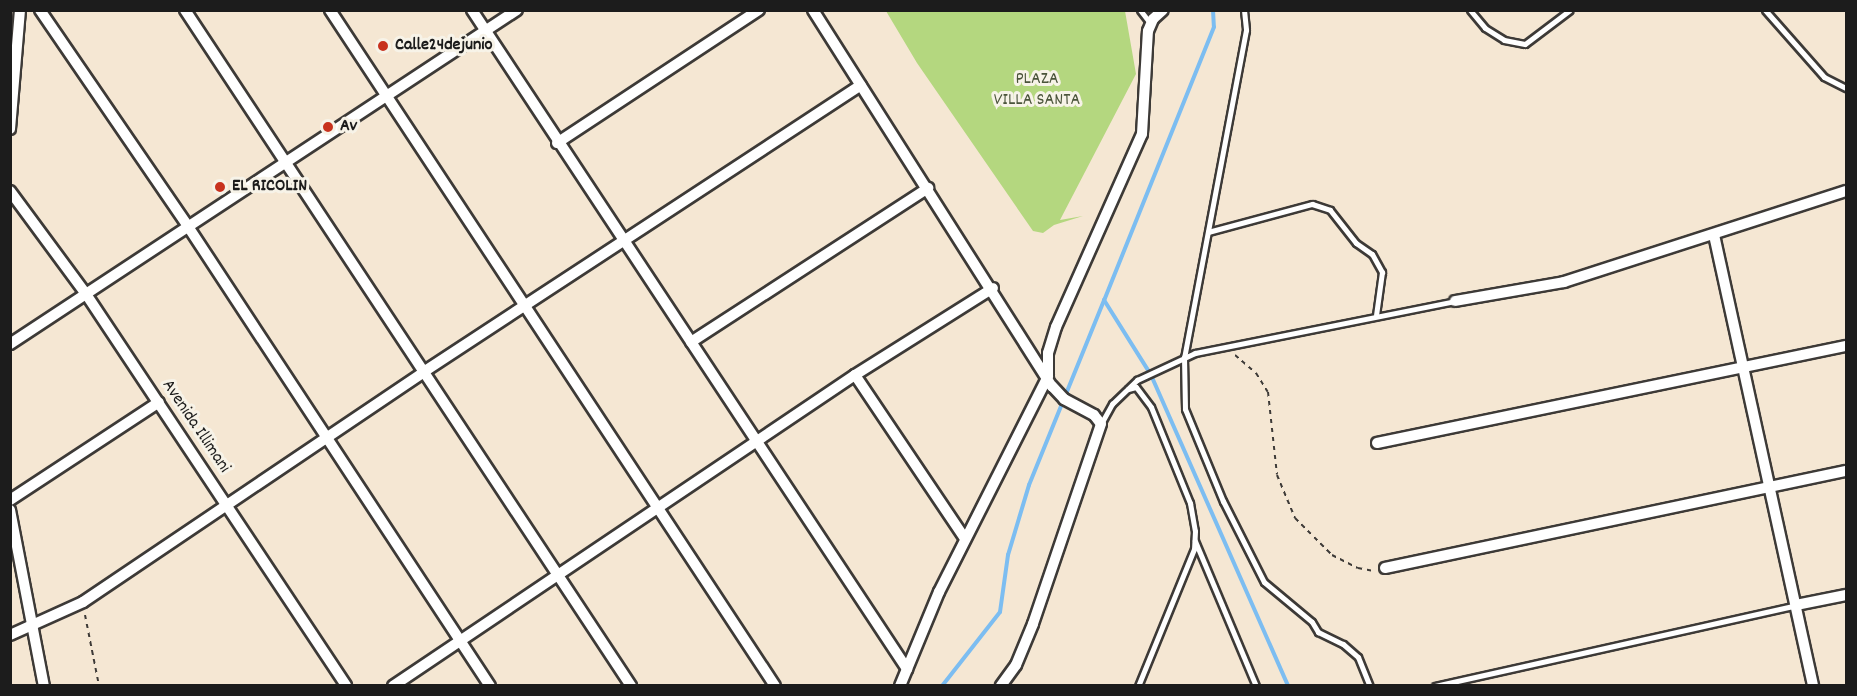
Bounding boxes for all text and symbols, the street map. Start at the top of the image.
place label: Calle24dejunio [395,35,493,57]
marker: Calle24dejunio [376,39,390,53]
park label: PLAZA VILLA SANTA [994,70,1080,112]
place label: Av [340,116,357,138]
marker: Av [321,120,335,134]
place label: EL RICOLIN [232,176,307,198]
marker: EL RICOLIN [213,180,227,194]
street label: Avenida Illimani [156,376,234,478]

